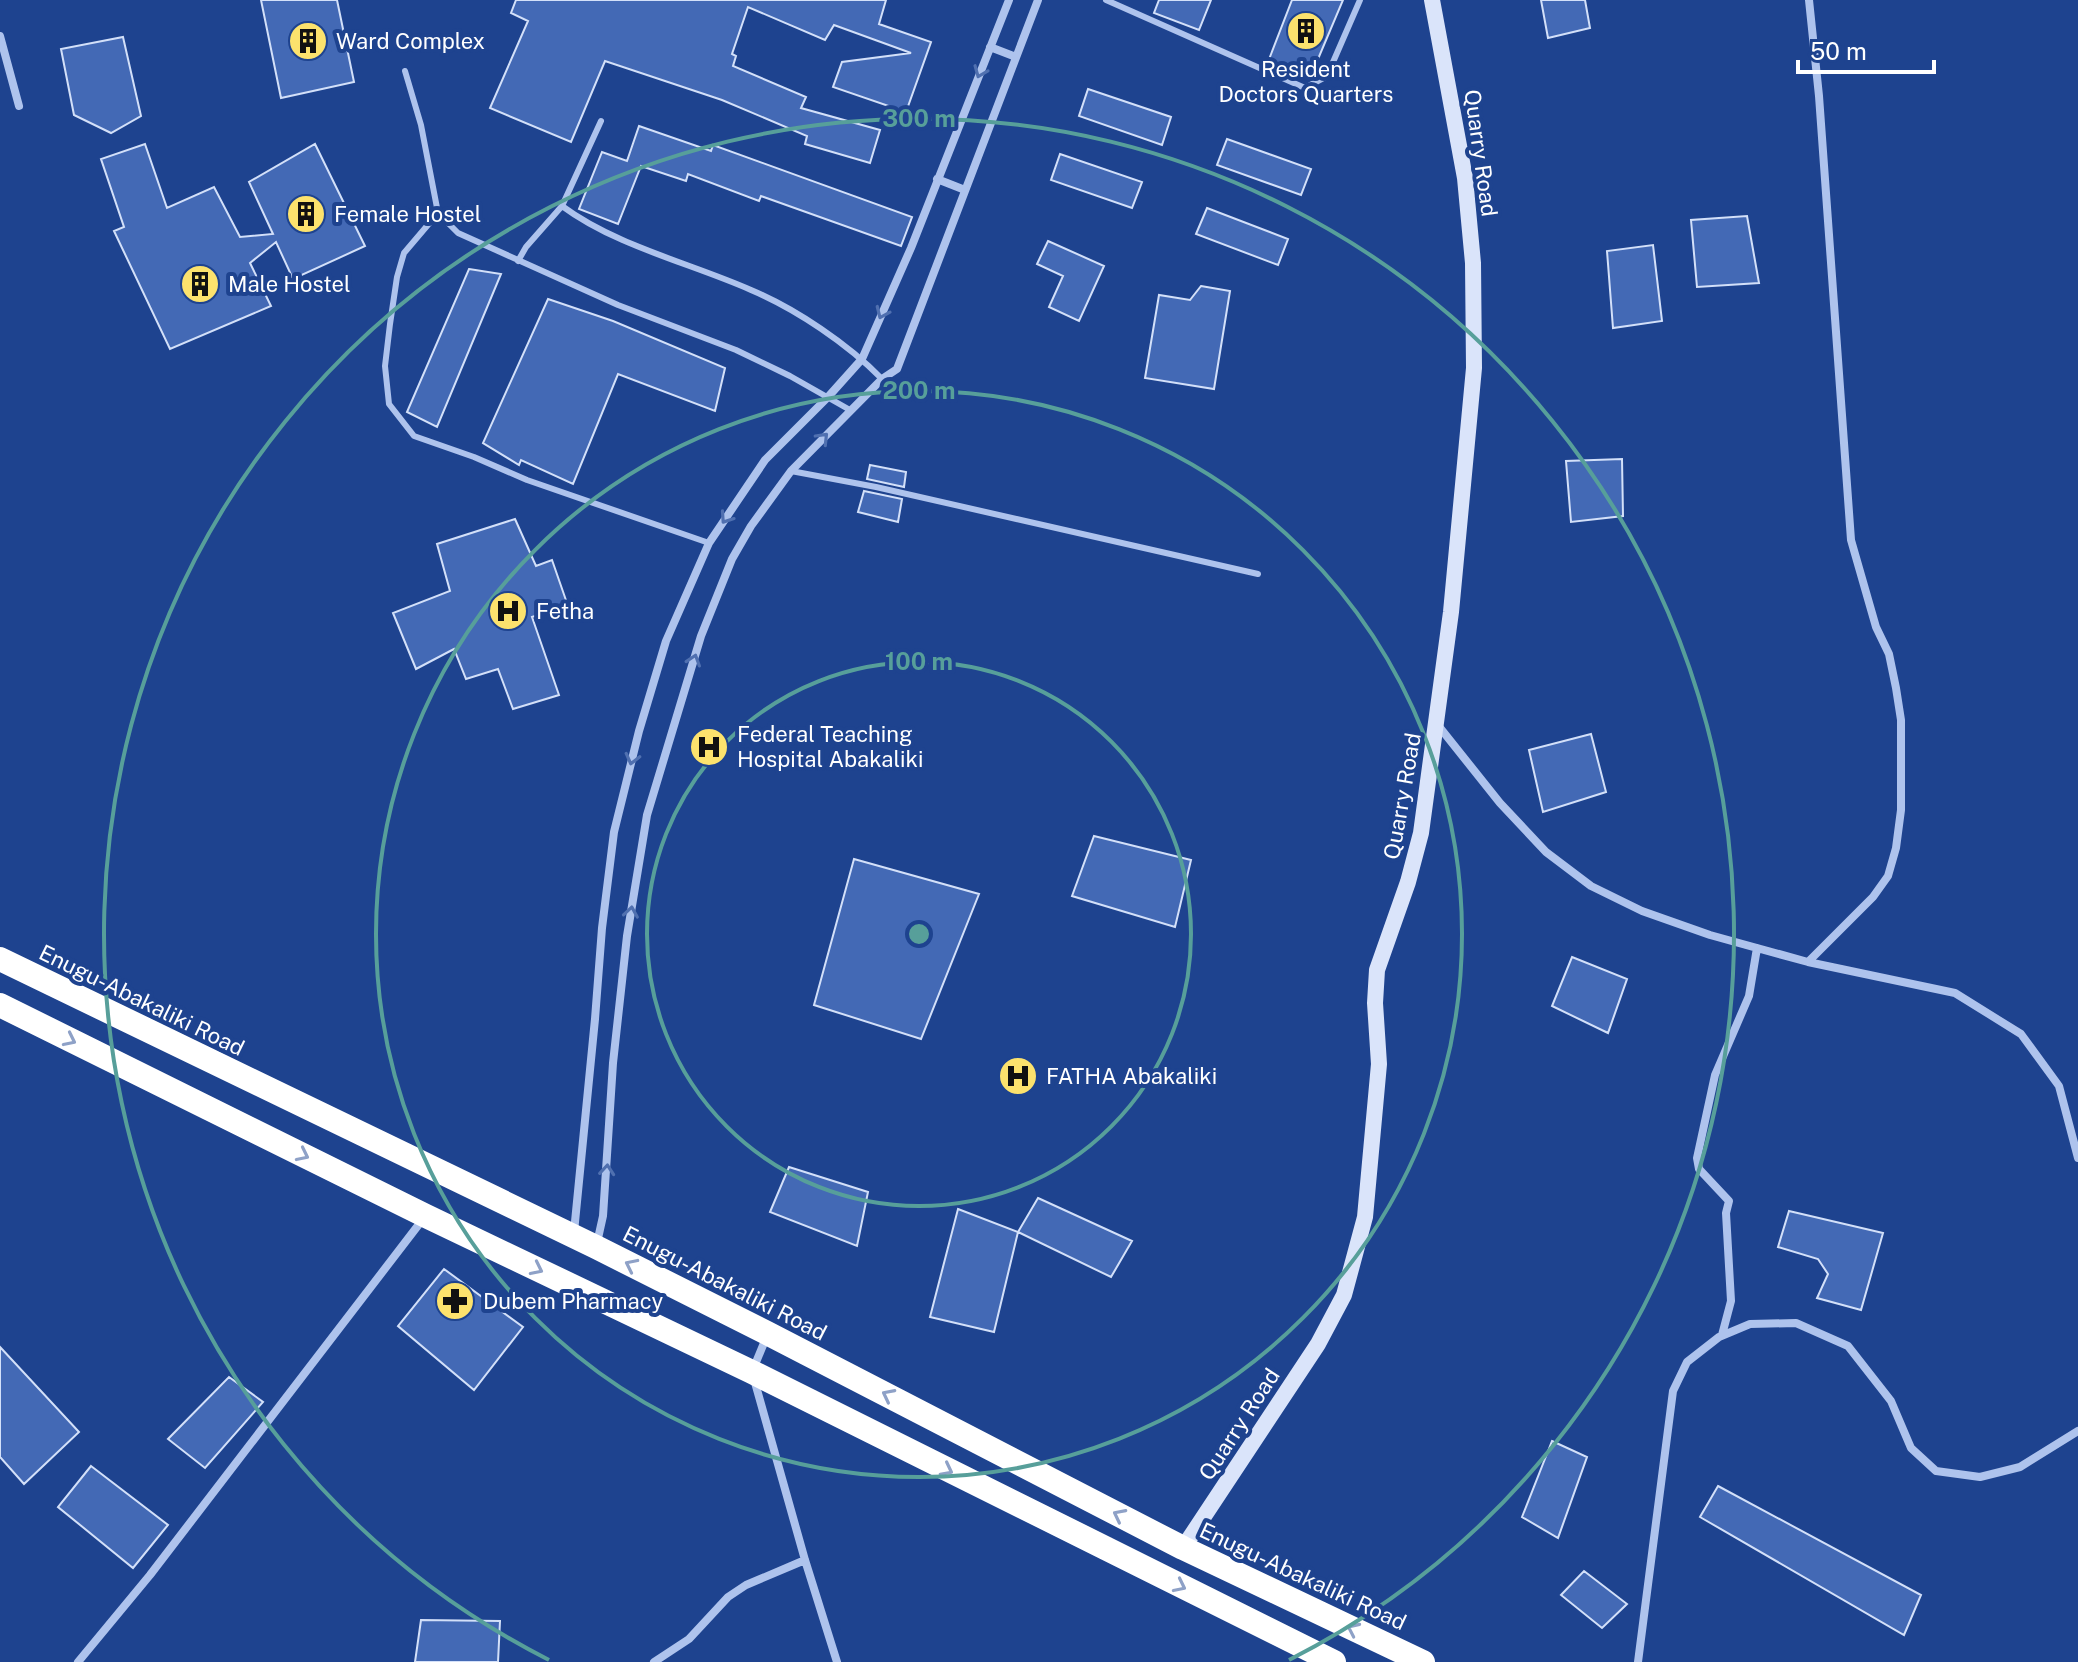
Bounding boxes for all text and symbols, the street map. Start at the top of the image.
building icon: Resident Doctors Quarters [1285,10,1327,52]
building icon: Ward Complex [287,20,329,62]
scale bar [1798,24,1934,74]
place label: Ward Complex [336,28,485,54]
text: 50 m [1810,37,1867,65]
place label: Resident Doctors Quarters [1219,56,1393,107]
one-way arrow [973,64,990,78]
street label: Quarry Road [1459,88,1503,218]
text: 300 m [882,104,956,132]
building icon: Female Hostel [285,193,327,235]
place label: Female Hostel [334,201,481,227]
building icon: Male Hostel [179,263,221,305]
place label: Male Hostel [228,271,351,297]
one-way arrow [876,305,892,319]
text: 200 m [882,376,956,404]
one-way arrow [814,433,828,447]
one-way arrow [721,509,736,524]
hospital icon: Fetha [487,590,529,632]
place label: Fetha [536,598,594,624]
text: 100 m [885,647,953,675]
one-way arrow [684,653,700,667]
place label: Federal Teaching Hospital Abakaliki [737,721,923,772]
hospital icon: Federal Teaching Hospital Abakaliki [688,726,730,768]
street label: Quarry Road [1378,731,1426,861]
one-way arrow [624,752,641,765]
one-way arrow [622,905,639,919]
centre of rings [905,920,933,948]
street label: Enugu-Abakaliki Road [35,939,249,1061]
one-way arrow [61,1030,76,1045]
hospital icon: FATHA Abakaliki [997,1055,1039,1097]
place label: FATHA Abakaliki [1046,1063,1217,1089]
one-way arrow [294,1145,309,1161]
one-way arrow [598,1164,615,1177]
street label: Enugu-Abakaliki Road [619,1220,831,1346]
one-way arrow [528,1259,543,1275]
one-way arrow [625,1259,640,1275]
pharmacy icon: Dubem Pharmacy [434,1280,476,1322]
place label: Dubem Pharmacy [483,1288,664,1314]
street label: Quarry Road [1193,1363,1285,1485]
one-way arrow [881,1390,896,1405]
one-way arrow [939,1460,954,1475]
one-way arrow [1112,1510,1127,1525]
street label: Enugu-Abakaliki Road [1196,1517,1410,1635]
one-way arrow [1171,1576,1186,1592]
one-way arrow [1346,1623,1361,1639]

